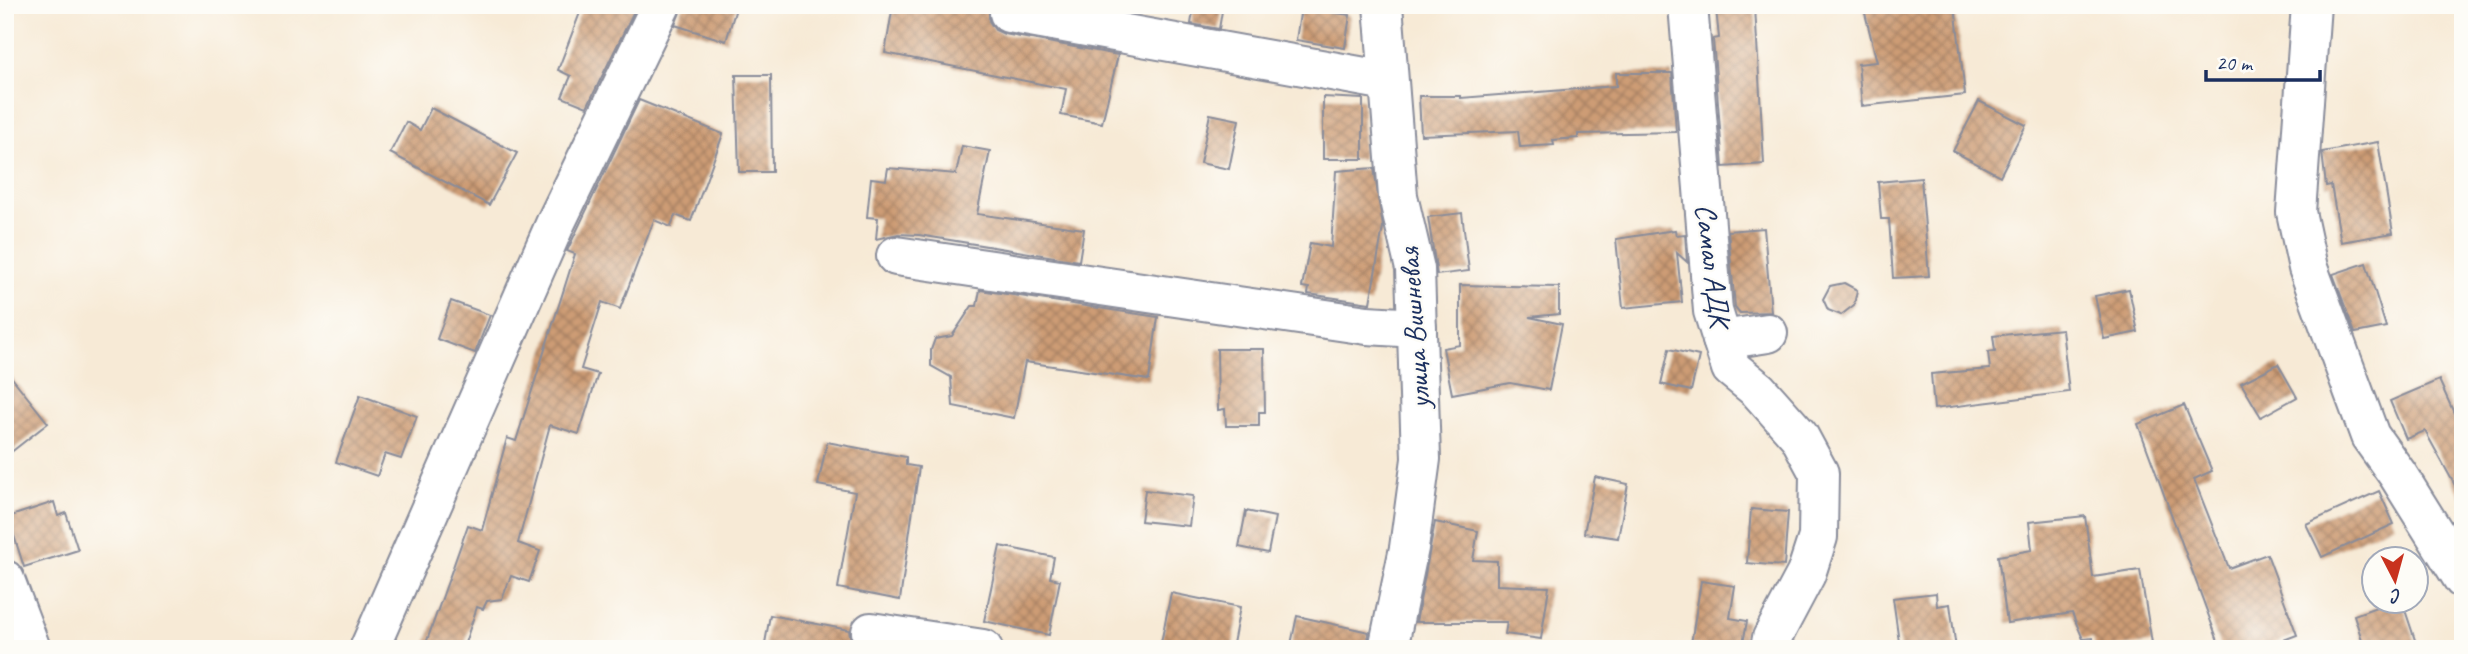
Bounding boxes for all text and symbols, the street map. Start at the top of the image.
scale bar [2206,38,2319,82]
text: 20 m [2216,50,2254,76]
street label: Самал АДК [1687,202,1740,333]
street label: улица Вишневая [1389,245,1439,412]
north arrow [2360,546,2430,616]
text: С [2388,583,2403,609]

